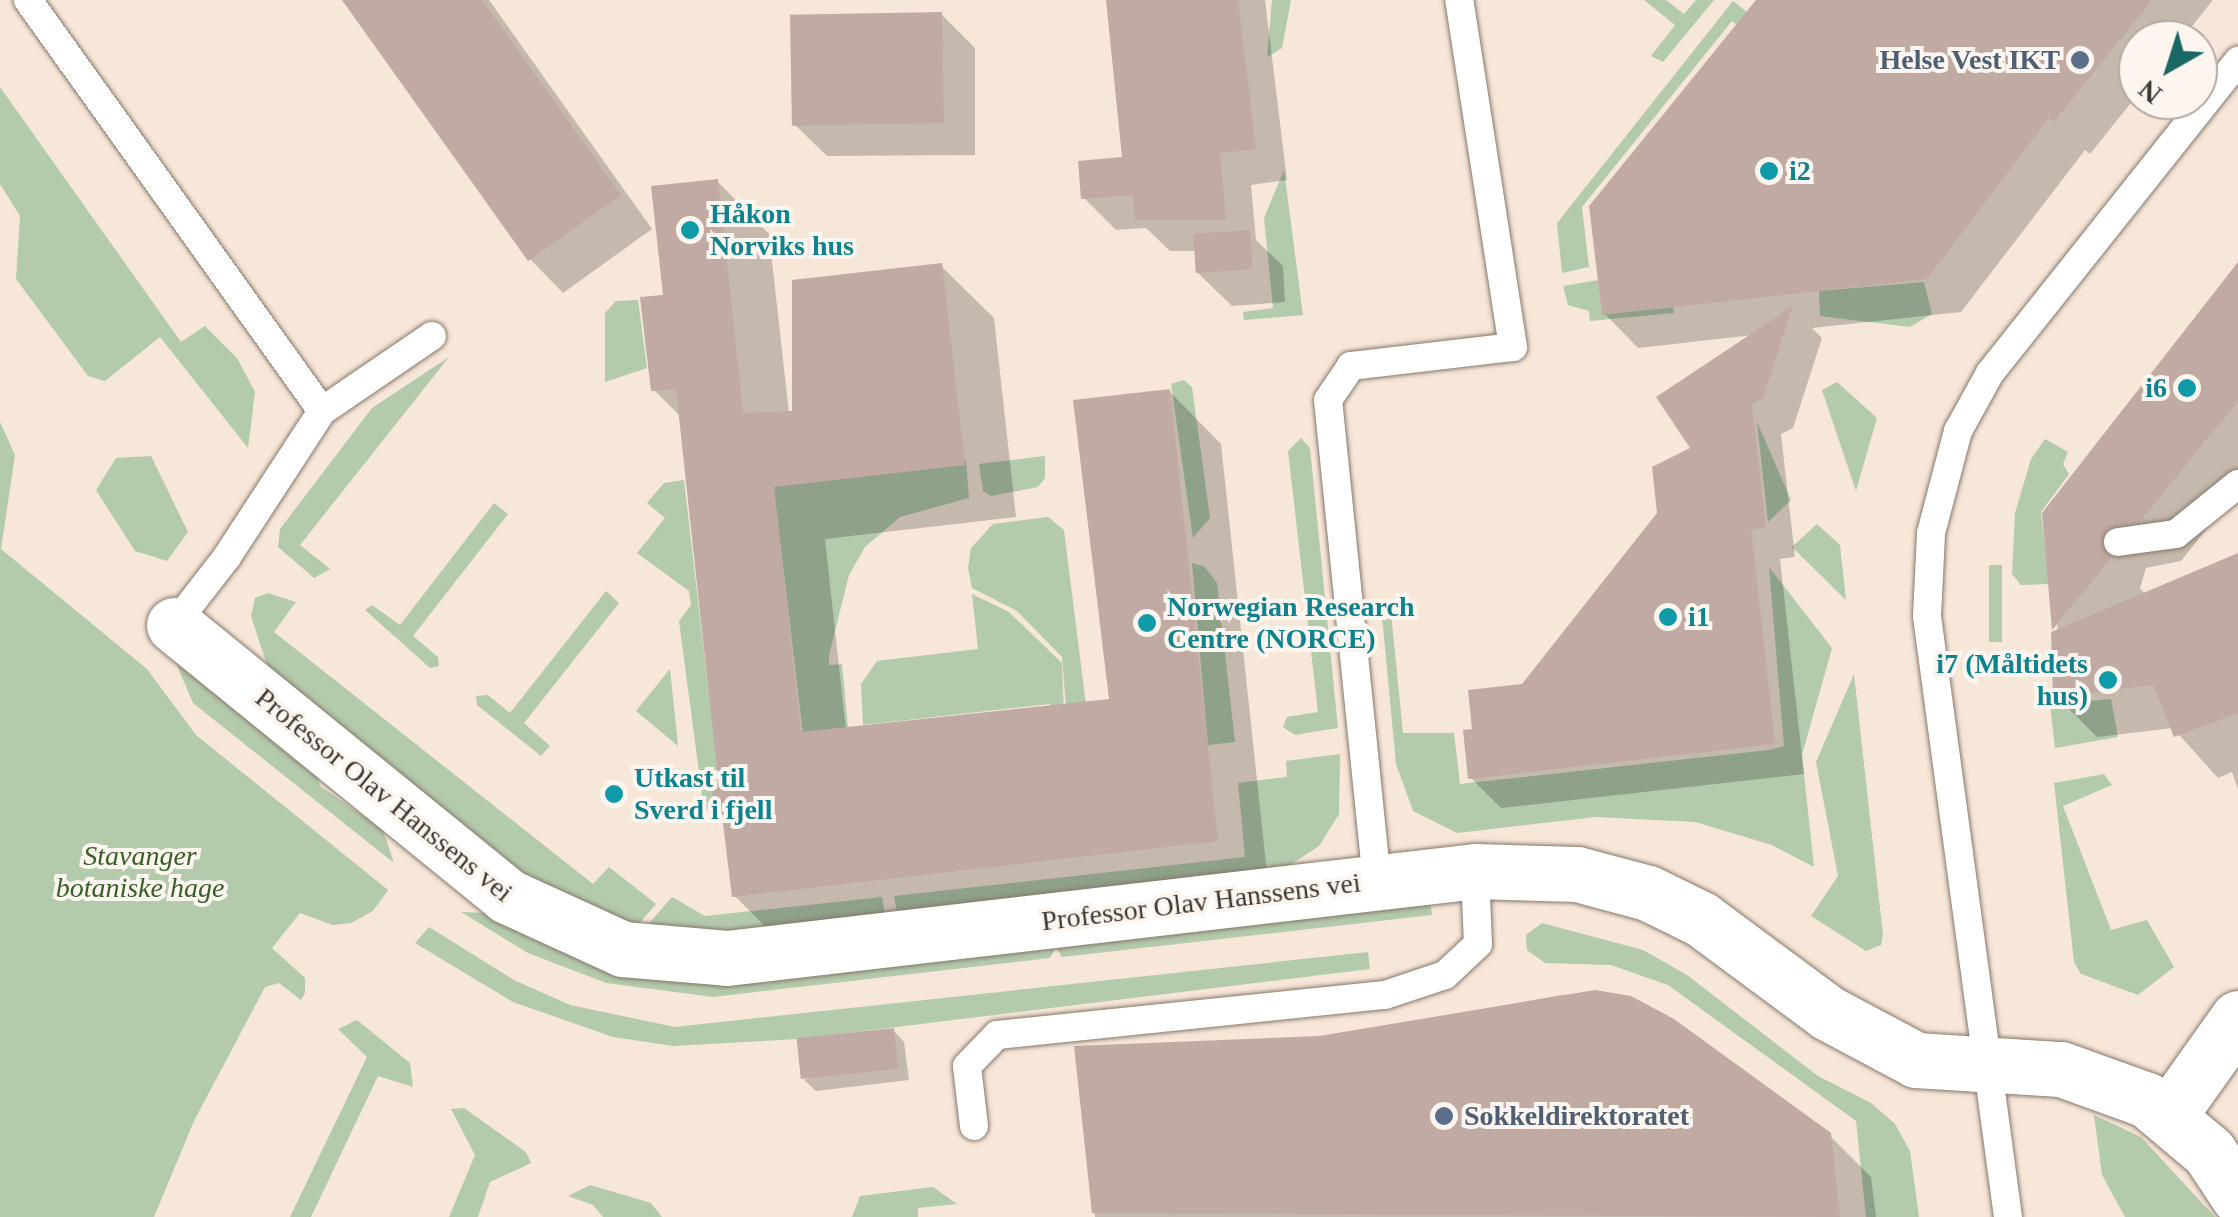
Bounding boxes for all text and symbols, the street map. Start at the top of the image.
north arrow [2118,20,2218,120]
place label: Helse Vest IKT [1879,43,2060,77]
marker: Helse Vest IKT [2069,49,2091,71]
text: N [2132,74,2168,111]
place label: i2 [1789,154,1811,188]
marker: i2 [1758,160,1780,182]
place label: Håkon Norviks hus [710,197,854,263]
marker: Håkon Norviks hus [679,219,701,241]
place label: i6 [2145,371,2167,405]
marker: i6 [2176,377,2198,399]
place label: Norwegian Research Centre (NORCE) [1167,590,1415,656]
place label: i1 [1688,600,1710,634]
marker: i1 [1657,606,1679,628]
marker: Norwegian Research Centre (NORCE) [1136,612,1158,634]
place label: i7 (Måltidets hus) [1936,647,2088,713]
marker: i7 (Måltidets hus) [2097,669,2119,691]
street label: Professor Olav Hanssens vei [249,681,519,909]
place label: Utkast til Sverd i fjell [634,761,772,827]
marker: Utkast til Sverd i fjell [603,783,625,805]
park label: Stavanger botaniske hage [56,839,224,905]
street label: Professor Olav Hanssens vei [1040,866,1362,938]
place label: Sokkeldirektoratet [1464,1099,1689,1133]
marker: Sokkeldirektoratet [1433,1105,1455,1127]

